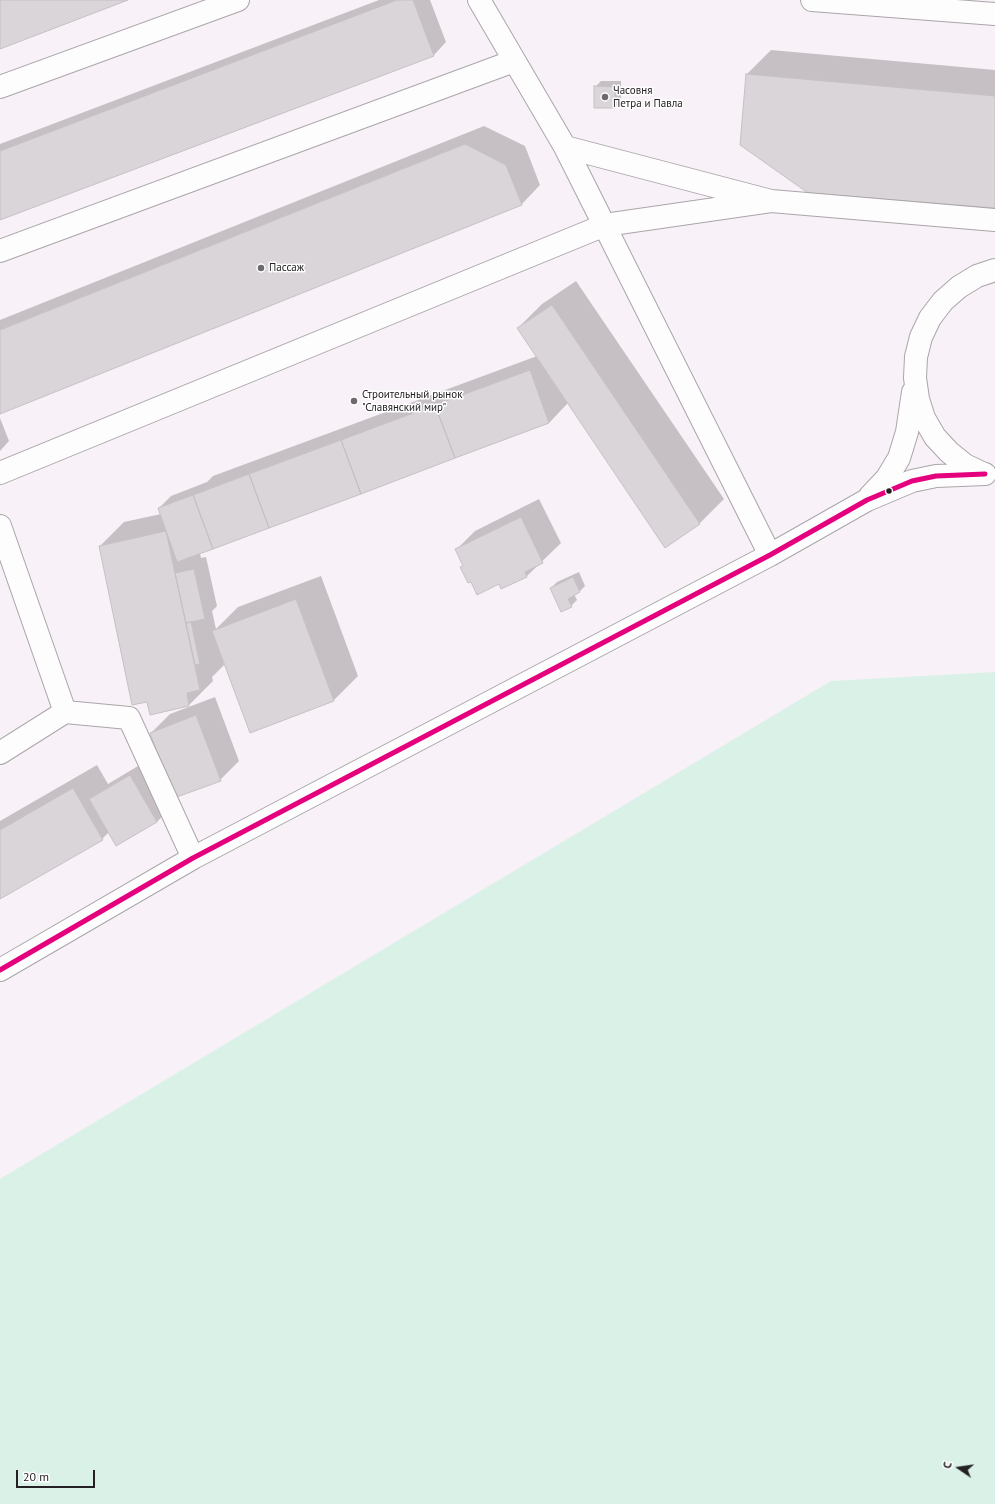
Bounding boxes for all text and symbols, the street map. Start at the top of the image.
place label: Часовня Петра и Павла [613,84,683,110]
marker: Часовня Петра и Павла [600,92,610,102]
place label: Пассаж [269,261,304,275]
marker: Пассаж [256,263,266,273]
place label: Строительный рынок "Славянский мир" [362,388,462,414]
marker: Строительный рынок "Славянский мир" [349,396,359,406]
unlabelled marker [884,486,894,496]
north arrow [939,1448,979,1488]
text: С [940,1461,955,1470]
scale bar [18,1462,97,1488]
text: 20 m [23,1469,49,1484]

